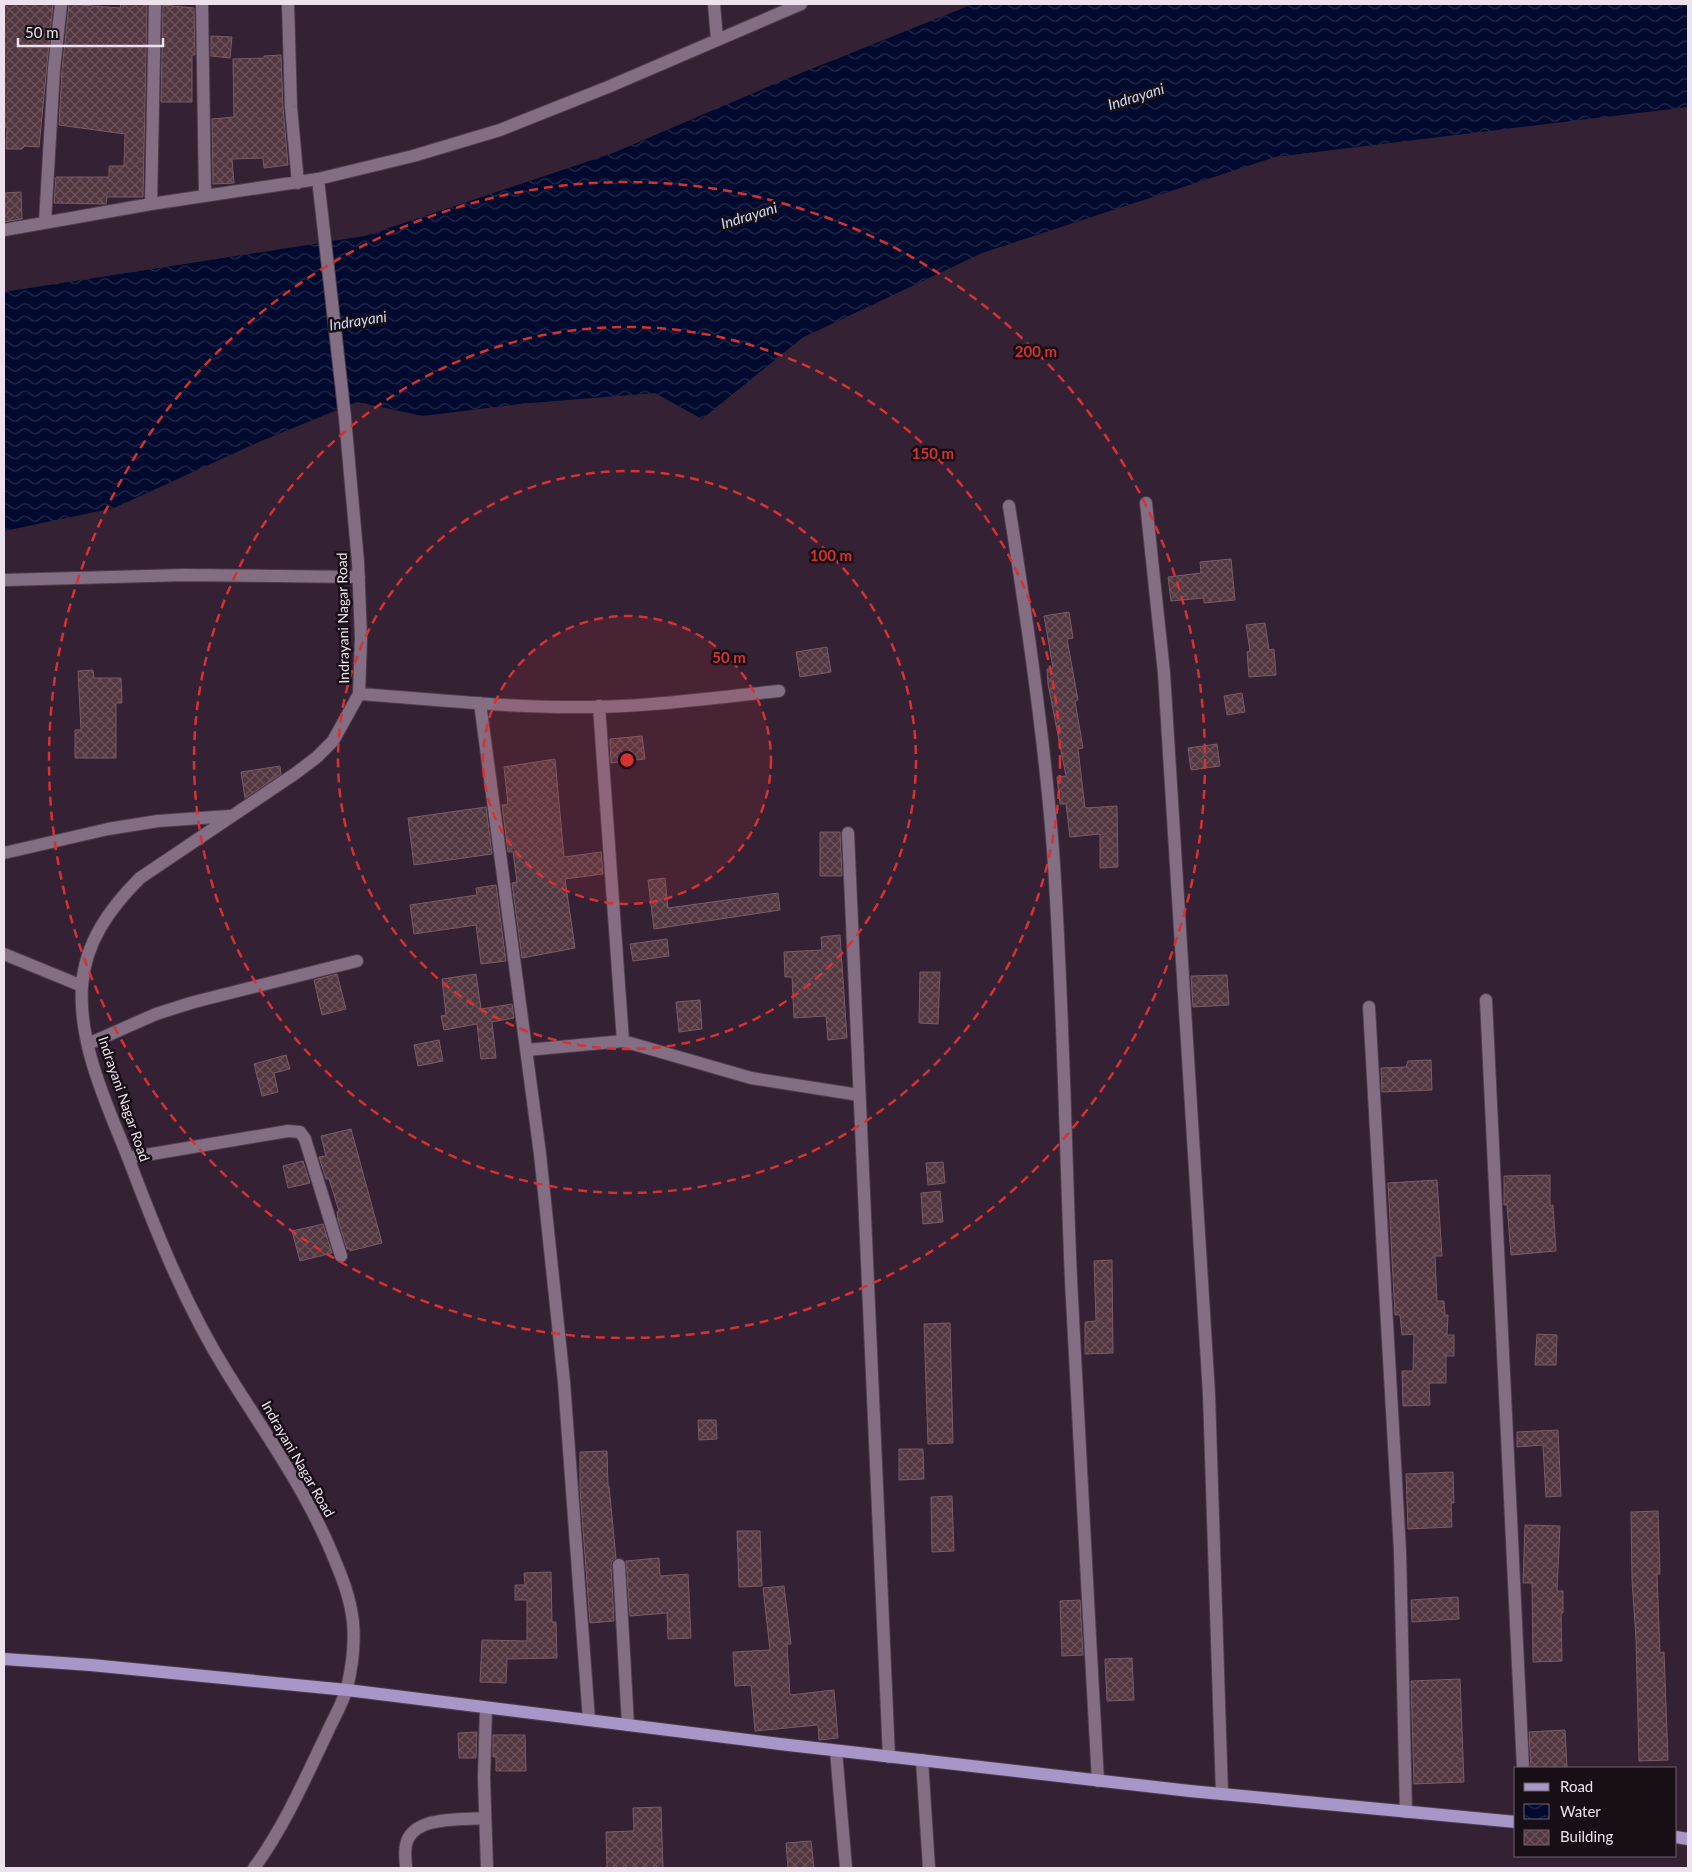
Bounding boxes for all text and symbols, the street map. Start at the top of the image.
scale bar [18,15,162,47]
text: 50 m [25,23,59,41]
water label: Indrayani [1105,79,1167,113]
water label: Indrayani [718,198,780,232]
water label: Indrayani [328,306,389,333]
text: 200 m [1015,342,1057,360]
text: 150 m [912,444,954,462]
text: 100 m [810,546,852,564]
street label: Indrayani Nagar Road [333,552,352,684]
text: 50 m [712,648,746,666]
centre of rings [618,751,636,769]
street label: Indrayani Nagar Road [95,1034,154,1164]
street label: Indrayani Nagar Road [258,1398,339,1520]
legend [1514,1767,1677,1857]
text: Road [1560,1777,1593,1795]
text: Water [1560,1802,1601,1820]
text: Building [1560,1827,1613,1845]

